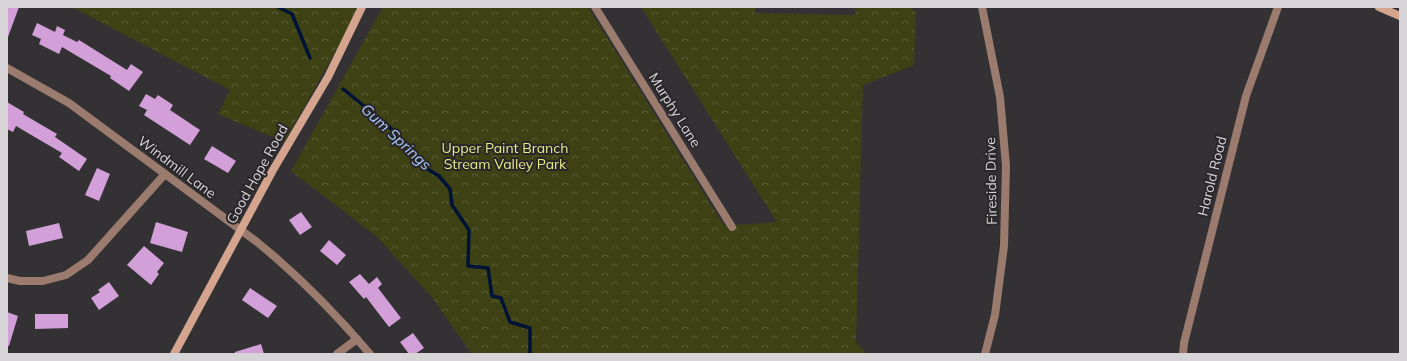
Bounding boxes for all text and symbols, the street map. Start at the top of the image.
street label: Murphy Lane [645,69,705,151]
water label: Gum Springs [357,99,435,174]
street label: Good Hope Road [222,121,292,227]
street label: Windmill Lane [134,132,220,202]
street label: Harold Road [1193,134,1231,218]
street label: Fireside Drive [981,137,1001,225]
park label: Upper Paint Branch Stream Valley Park [442,139,568,173]

